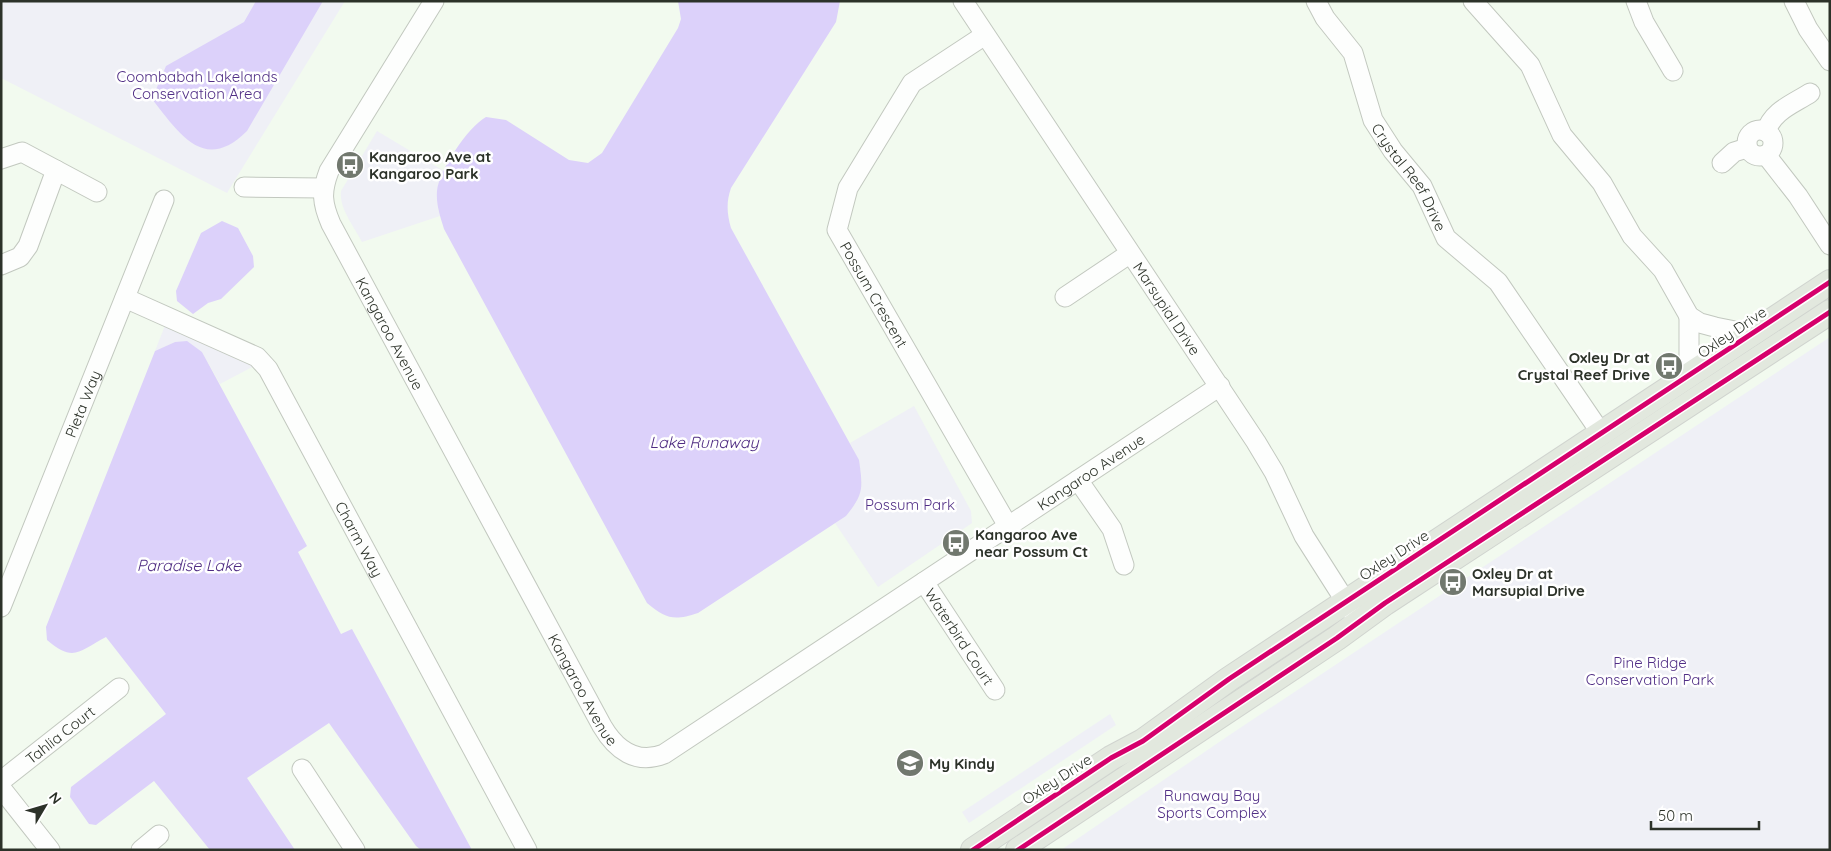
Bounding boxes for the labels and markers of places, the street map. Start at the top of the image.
place label: Kangaroo Ave at Kangaroo Park [369,147,491,183]
bus stop icon: Kangaroo Ave at Kangaroo Park [335,150,365,180]
place label: Oxley Dr at Crystal Reef Drive [1518,348,1650,384]
bus stop icon: Oxley Dr at Crystal Reef Drive [1654,351,1684,381]
place label: Kangaroo Ave near Possum Ct [975,525,1088,561]
bus stop icon: Kangaroo Ave near Possum Ct [941,528,971,558]
place label: Oxley Dr at Marsupial Drive [1472,564,1585,600]
bus stop icon: Oxley Dr at Marsupial Drive [1438,567,1468,597]
school or university icon: My Kindy [895,748,925,778]
place label: My Kindy [929,754,995,773]

